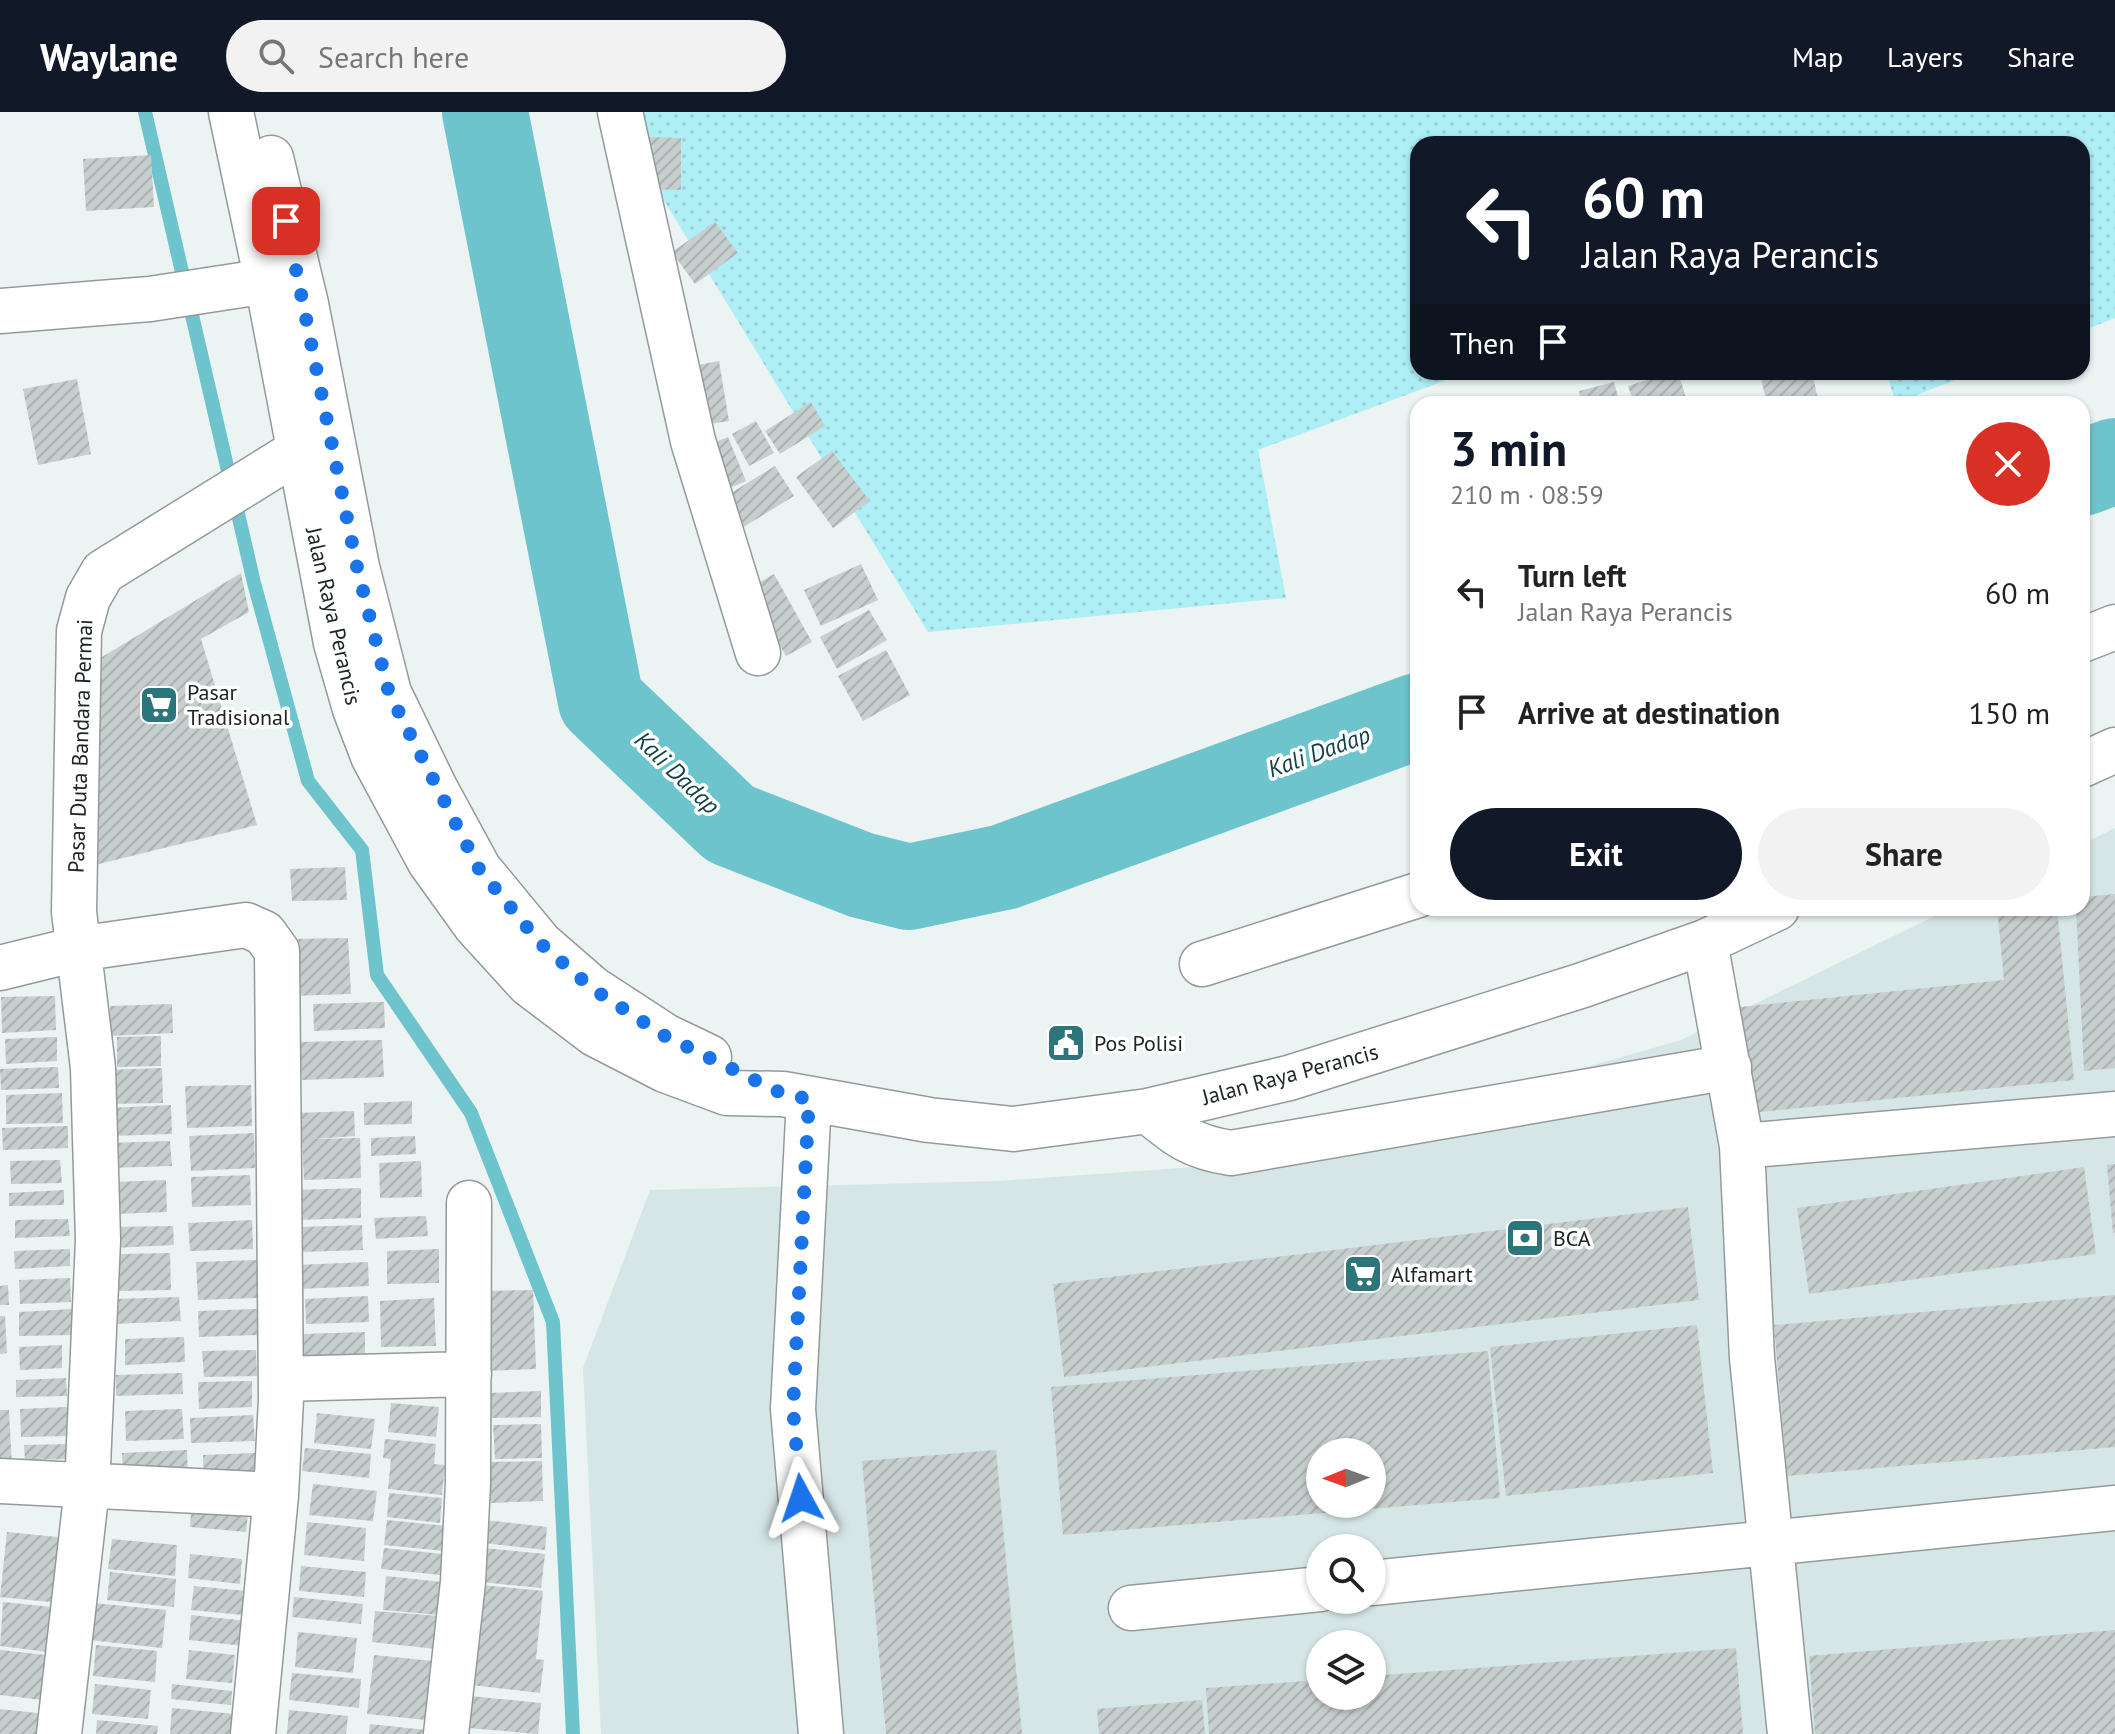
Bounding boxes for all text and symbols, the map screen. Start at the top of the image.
search box [226,20,786,92]
text: Waylane [40,32,178,81]
icon: search [254,34,298,78]
text: Search here [318,37,469,76]
text: Map [1792,38,1843,75]
text: Layers [1887,38,1963,75]
text: Share [2007,38,2075,75]
text: 60 m [1582,161,1705,233]
icon: left [1450,168,1554,272]
pin [252,187,320,255]
icon: arrive [264,199,308,243]
text: Jalan Raya Perancis [1582,231,1879,278]
icon: arrive [1531,320,1575,364]
text: Then [1450,323,1515,362]
text: 3 min [1450,417,1567,479]
button: close [1966,422,2050,506]
text: 210 m · 08:59 [1450,478,1604,511]
street label: Jalan Raya Perancis [300,523,368,708]
text: Turn left [1518,556,1626,595]
icon: left [1450,570,1494,614]
text: 60 m [1985,573,2050,612]
text: Jalan Raya Perancis [1518,595,1733,628]
street label: Pasar Duta Bandara Permai [62,619,98,873]
place label: Pasar Tradisional [187,678,290,731]
supermarket icon: Pasar Tradisional [138,684,180,726]
icon: arrive [1450,690,1494,734]
text: Arrive at destination [1518,693,1780,732]
text: 150 m [1969,693,2050,732]
water label: Kali Dadap [1263,719,1374,784]
water label: Kali Dadap [628,724,726,821]
button: Exit [1450,808,1742,900]
button: Share [1758,808,2050,900]
public building icon: Pos Polisi [1045,1022,1087,1064]
place label: Pos Polisi [1094,1029,1183,1057]
street label: Jalan Raya Perancis [1198,1037,1381,1111]
bank icon: BCA [1504,1217,1546,1259]
place label: BCA [1553,1224,1591,1252]
supermarket icon: Alfamart [1342,1253,1384,1295]
place label: Alfamart [1391,1260,1473,1288]
north arrow [1306,1438,1386,1518]
map controls [1306,1438,1386,1710]
position arrow [759,1456,843,1540]
button: search [1306,1534,1386,1614]
button: layers [1306,1630,1386,1710]

